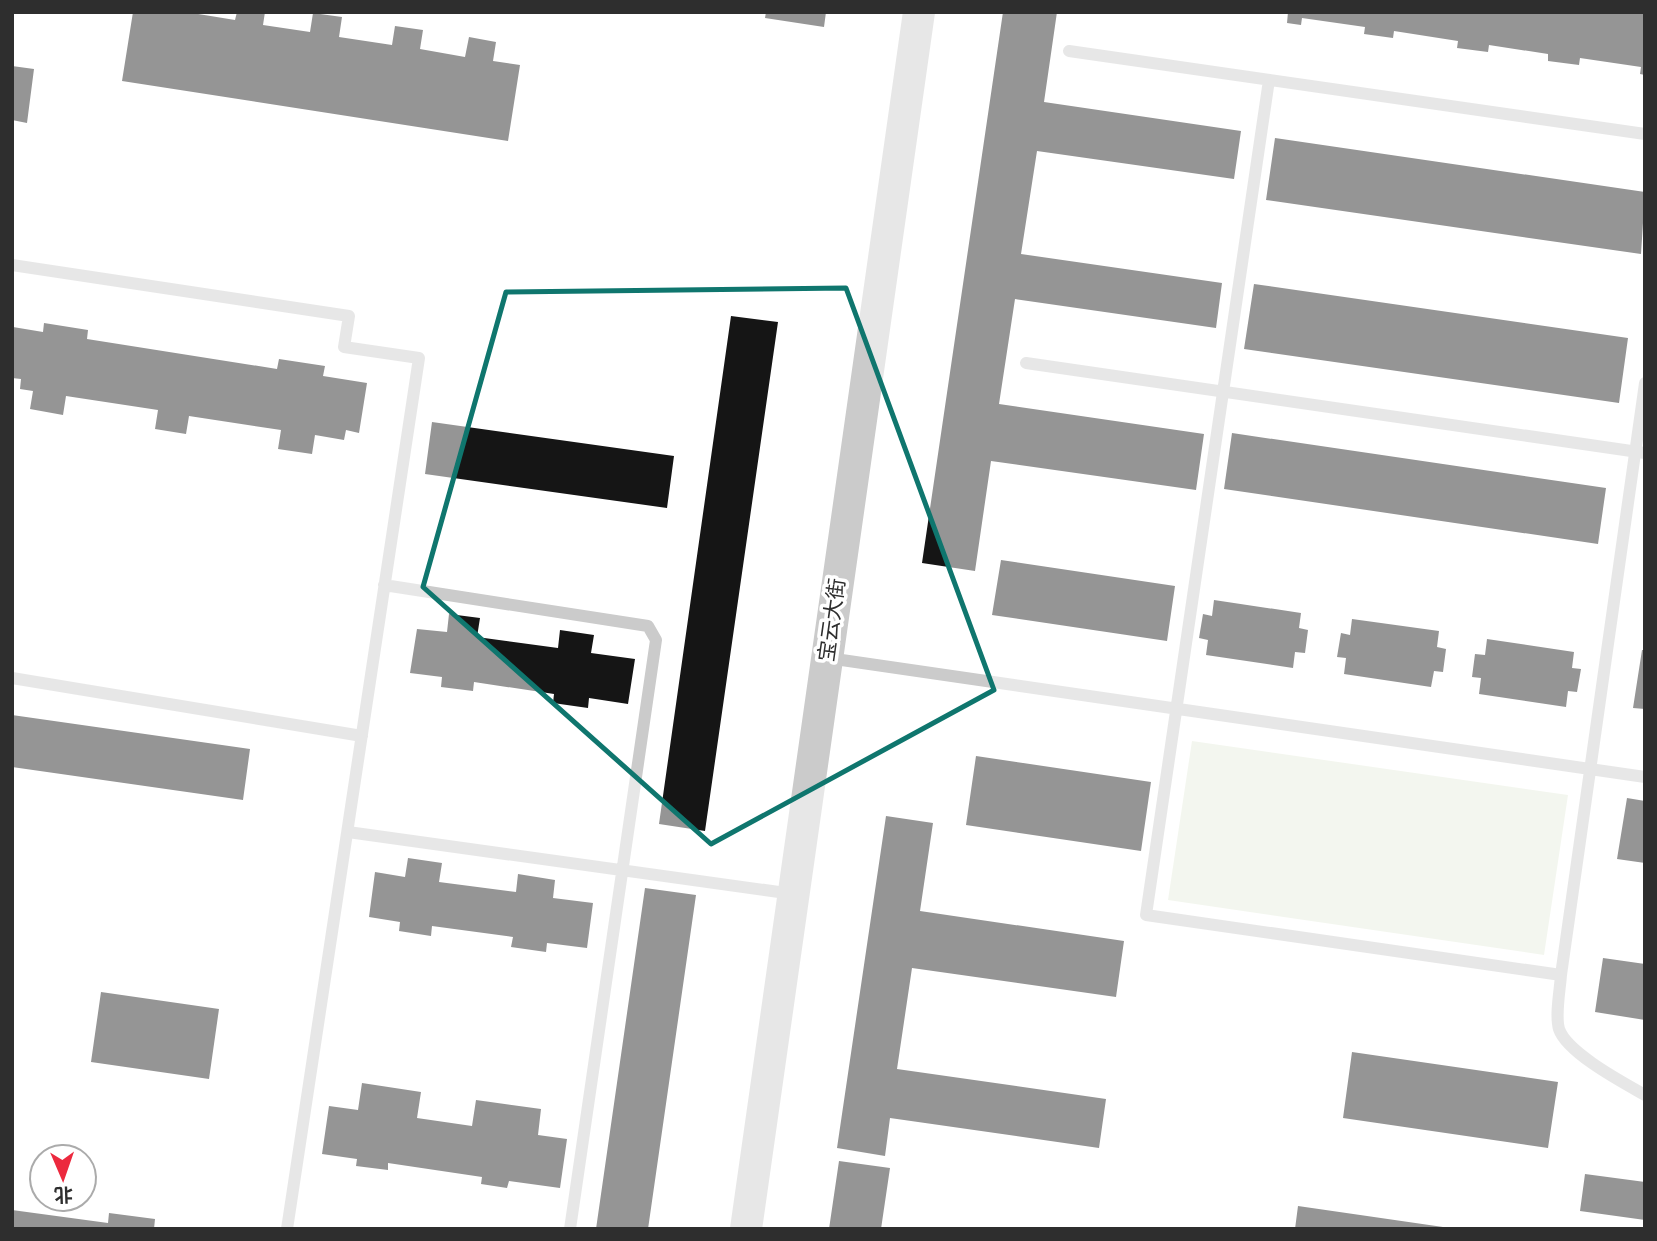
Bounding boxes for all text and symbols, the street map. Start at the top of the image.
street label: 宝云大街 [813,577,851,663]
north arrow [28,1143,98,1213]
text: 北 [54,1182,73,1206]

